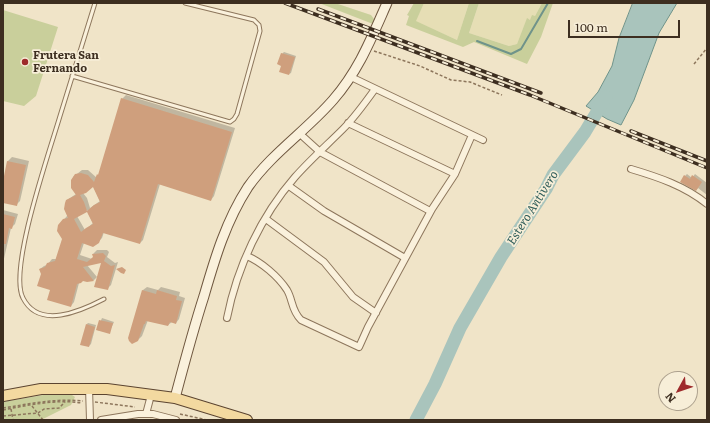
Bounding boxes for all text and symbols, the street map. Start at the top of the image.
scale bar [570,12,682,38]
text: 100 m [575,18,608,36]
place label: Frutera San Fernando [33,49,99,75]
marker: Frutera San Fernando [20,57,30,67]
water label: Estero Antivero [505,168,561,248]
north arrow [658,371,698,411]
text: N [660,389,679,407]

